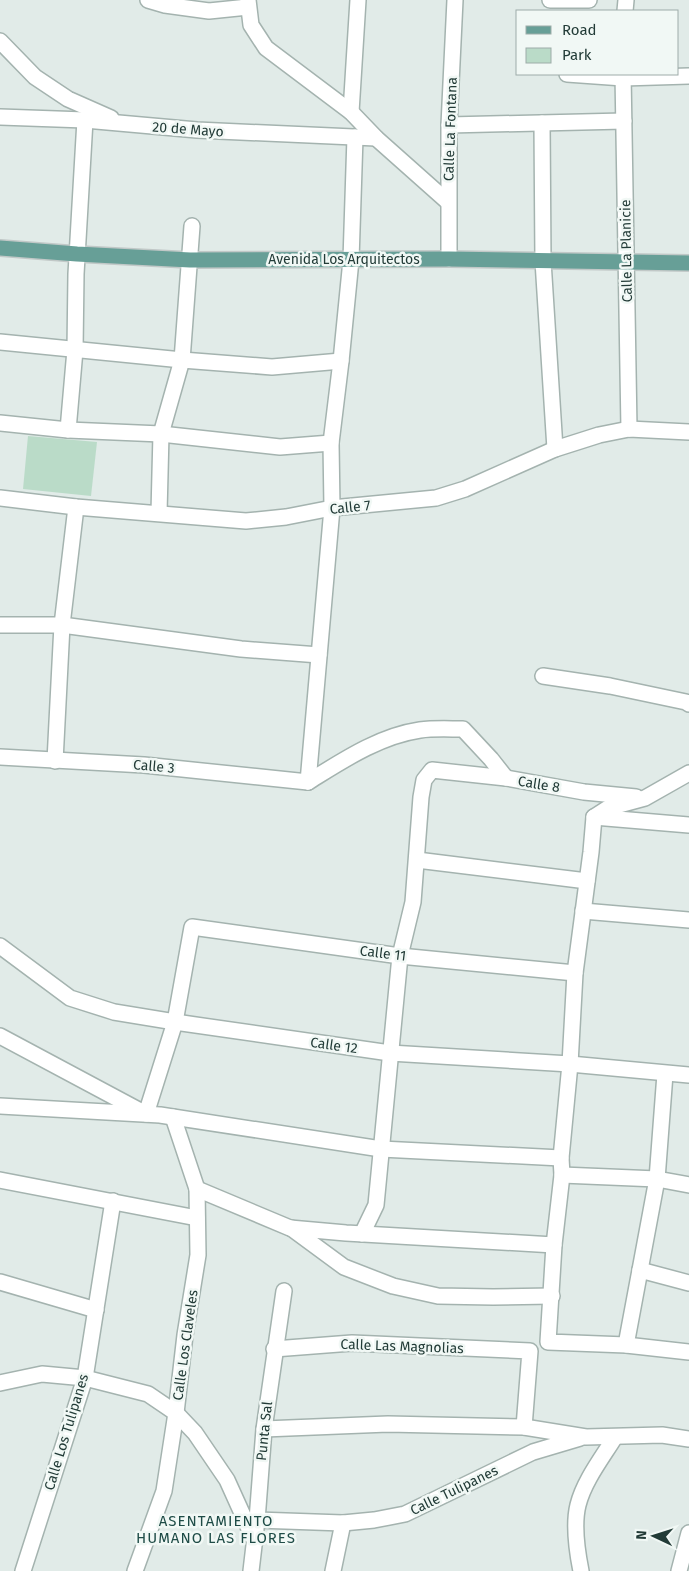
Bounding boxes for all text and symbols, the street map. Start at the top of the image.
legend [516,10,679,75]
text: Road [562,21,597,39]
text: Park [562,46,592,64]
street label: Calle La Fontana [440,77,461,181]
street label: 20 de Mayo [152,119,224,140]
street label: Calle La Planicie [617,199,636,303]
street label: Avenida Los Arquitectos [268,251,420,268]
street label: Calle 7 [329,497,371,518]
street label: Calle 3 [132,756,175,777]
street label: Calle 8 [517,773,561,796]
street label: Calle 11 [359,942,407,965]
street label: Calle 12 [309,1034,359,1057]
street label: Calle Los Claveles [169,1288,202,1401]
street label: Calle Las Magnolias [340,1336,464,1357]
street label: Calle Los Tulipanes [41,1371,92,1492]
street label: Punta Sal [253,1401,276,1462]
street label: Calle Tulipanes [407,1462,501,1519]
north arrow [629,1511,679,1561]
district label: ASENTAMIENTO HUMANO LAS FLORES [136,1512,296,1547]
text: N [633,1530,650,1540]

